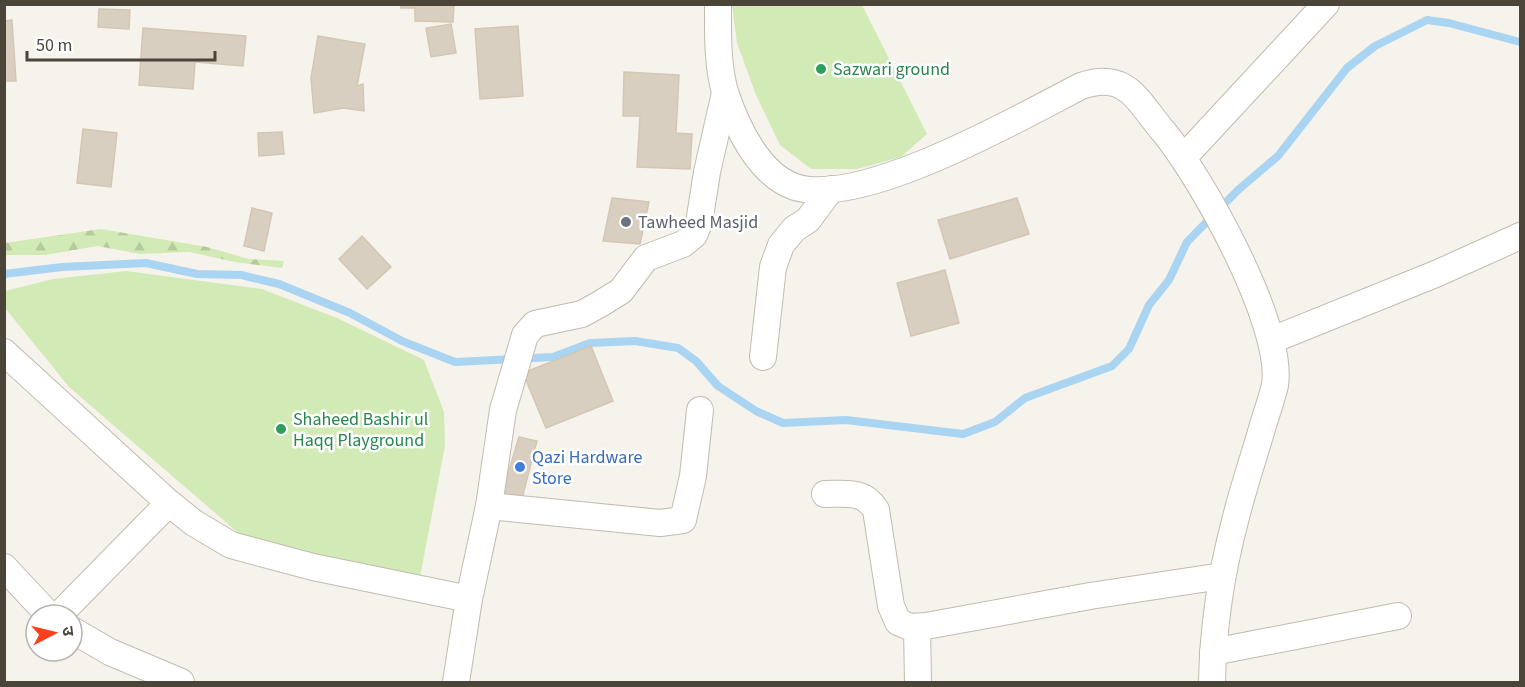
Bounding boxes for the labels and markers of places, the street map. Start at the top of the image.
place label: Sazwari ground [833,57,950,82]
marker: Sazwari ground [814,62,828,76]
place label: Tawheed Masjid [638,210,758,235]
marker: Tawheed Masjid [619,215,633,229]
place label: Shaheed Bashir ul Haqq Playground [293,407,428,453]
marker: Shaheed Bashir ul Haqq Playground [274,422,288,436]
place label: Qazi Hardware Store [532,445,642,491]
marker: Qazi Hardware Store [513,460,527,474]

